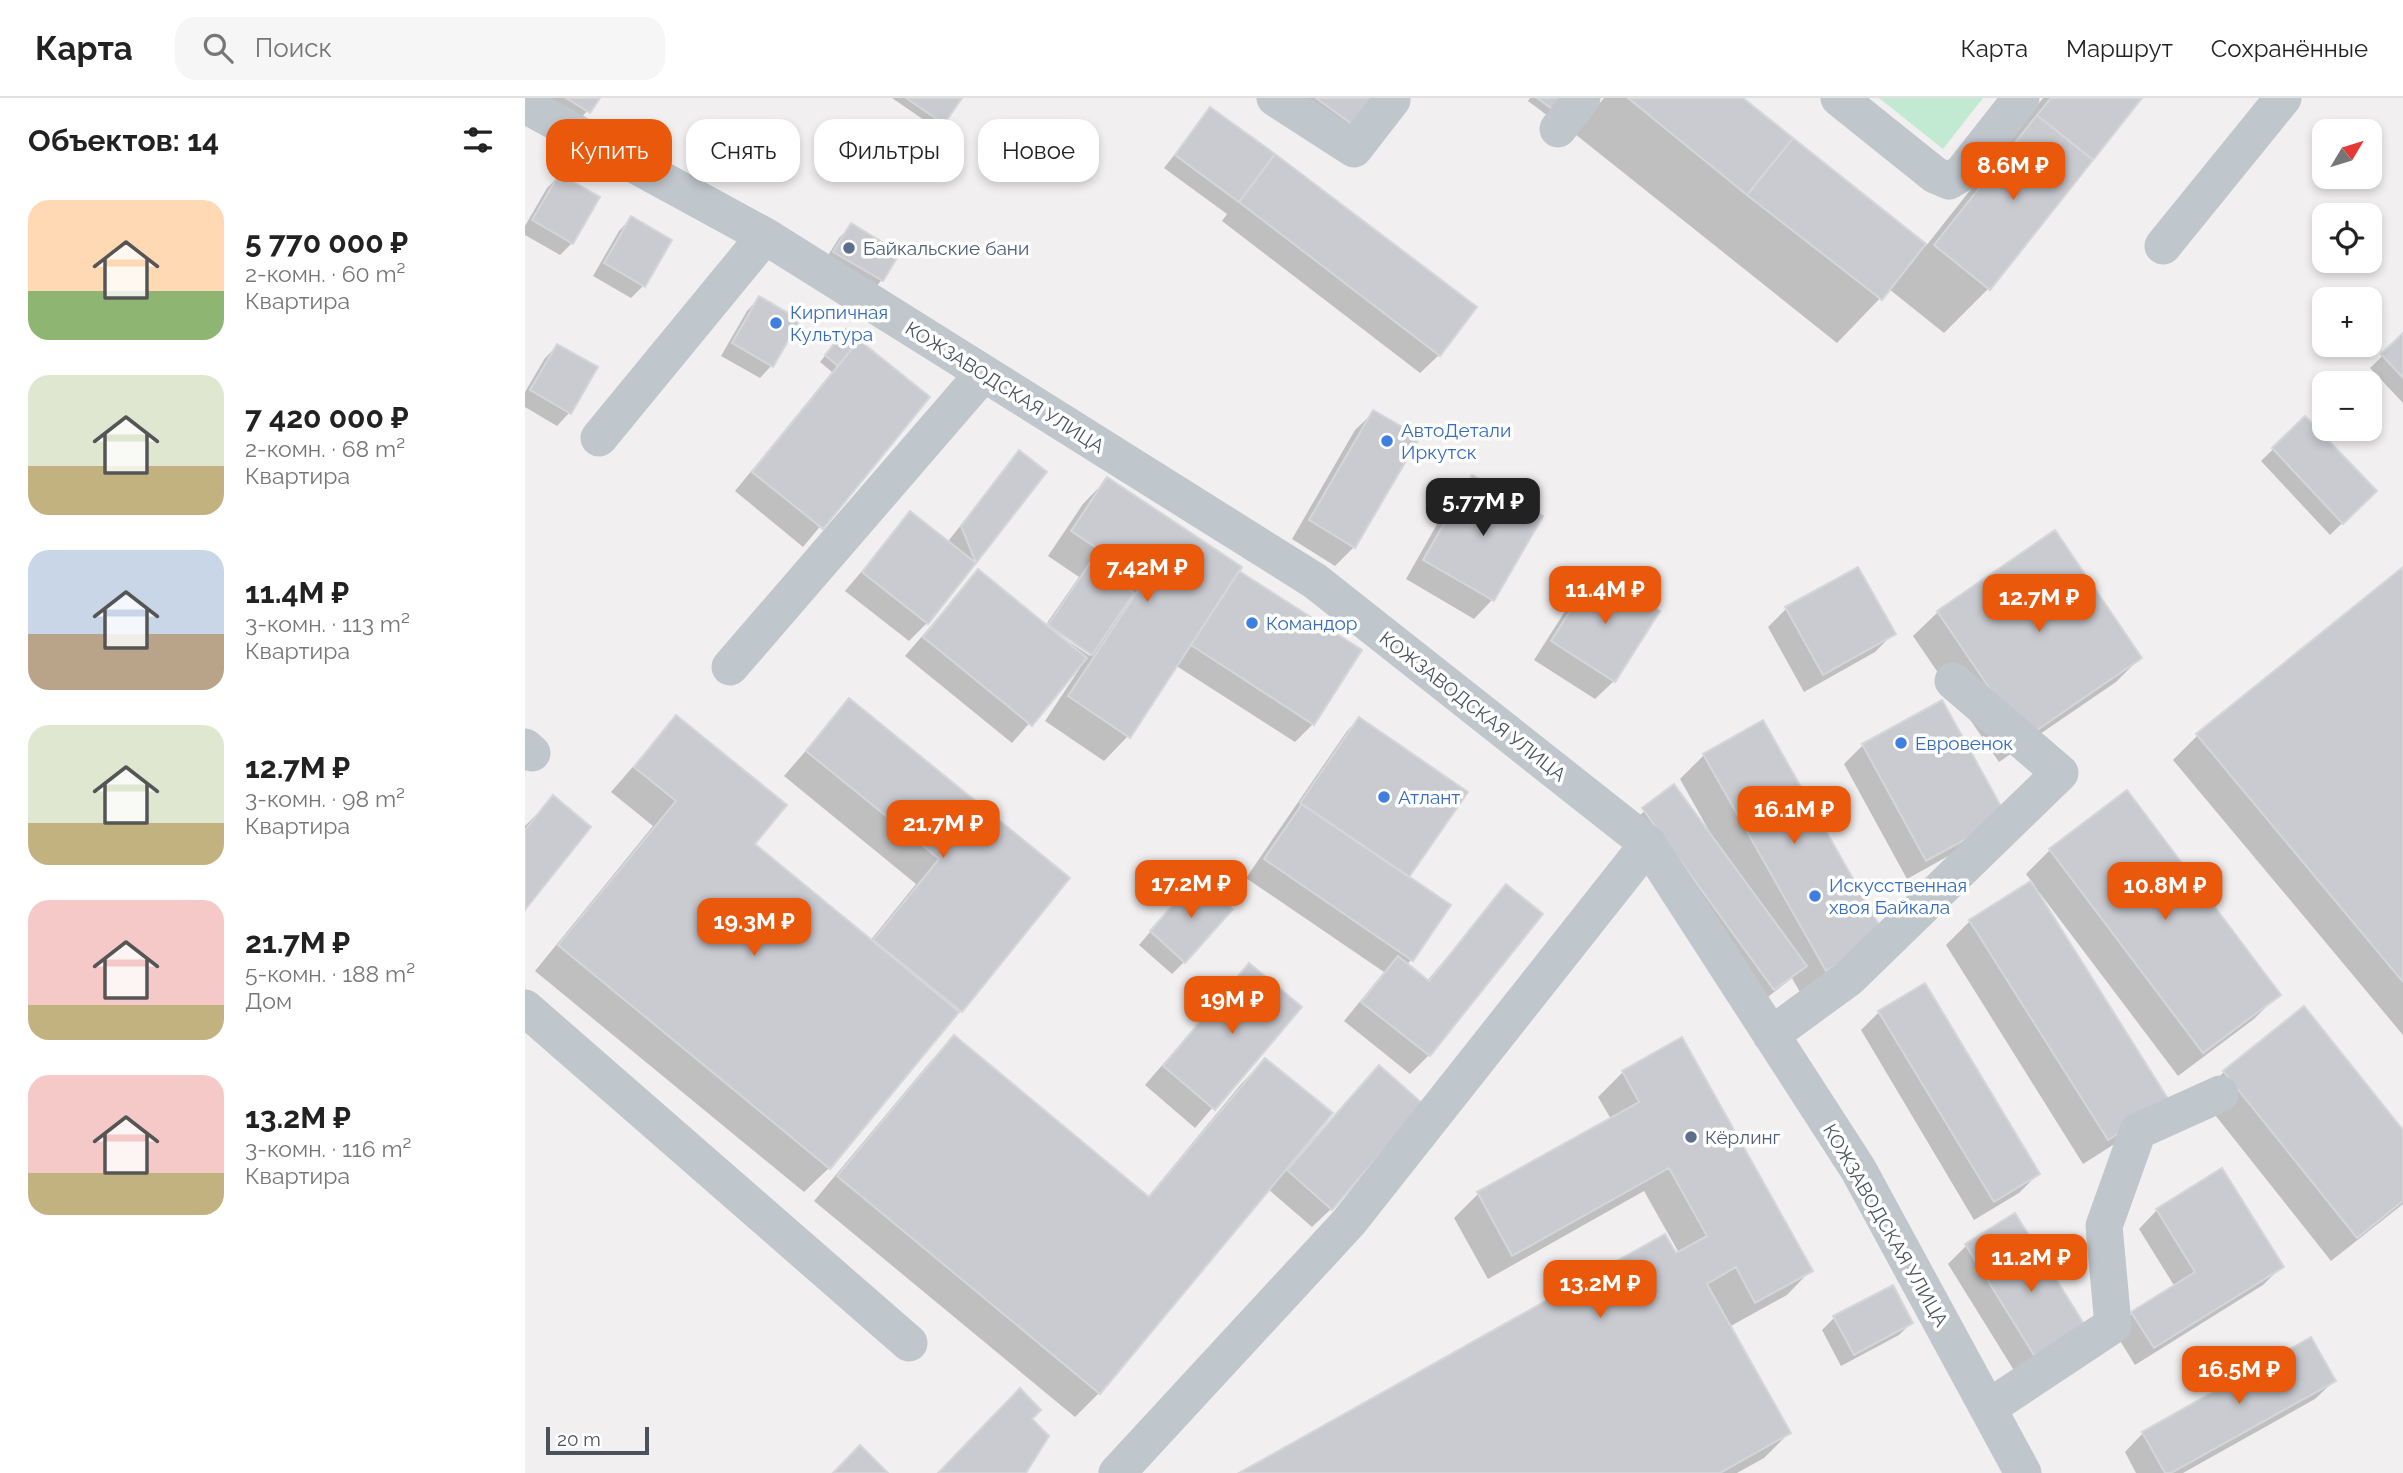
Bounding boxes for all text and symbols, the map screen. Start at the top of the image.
search box [175,17,665,80]
text: Карта [35,29,133,68]
icon: search [199,29,237,67]
text: Поиск [255,33,332,63]
text: Карта [1960,34,2028,63]
text: Маршрут [2066,34,2173,63]
text: Сохранённые [2211,34,2368,63]
chip: Купить [546,119,672,182]
chip: Снять [686,119,800,182]
chip: Фильтры [814,119,964,182]
chip: Новое [978,119,1099,182]
north arrow [2312,119,2382,189]
map controls [2312,119,2382,441]
icon: filters [459,121,497,159]
text: Объектов: 14 [28,123,219,158]
pin: 8.6M ₽ [1956,142,2070,202]
text: 8.6M ₽ [1977,151,2049,178]
button: locate [2312,203,2382,273]
text: 5 770 000 ₽ [245,225,408,260]
icon: home [84,228,168,312]
place label: Байкальские бани [863,237,1029,259]
marker: Байкальские бани [841,240,857,256]
text: 2-комн. · 60 m² [245,260,406,287]
text: Квартира [245,287,350,314]
button: + [2312,287,2382,357]
place label: Кирпичная Культура [790,301,888,345]
marker: Кирпичная Культура [768,315,784,331]
street label: КОЖЗАВОДСКАЯ УЛИЦА [902,317,1108,457]
button: − [2312,371,2382,441]
text: 7 420 000 ₽ [245,400,409,435]
icon: home [84,403,168,487]
place label: АвтоДетали Иркутск [1401,419,1511,463]
marker: АвтоДетали Иркутск [1379,433,1395,449]
text: 2-комн. · 68 m² [245,435,405,462]
text: Квартира [245,462,350,489]
pin: 5.77M ₽ [1418,478,1548,538]
text: 5.77M ₽ [1442,487,1524,514]
pin: 7.42M ₽ [1082,545,1212,604]
text: 7.42M ₽ [1106,553,1188,580]
pin: 11.4M ₽ [1540,566,1670,626]
pin: 12.7M ₽ [1974,574,2104,634]
text: 11.4M ₽ [245,575,349,610]
text: 11.4M ₽ [1565,575,1645,602]
icon: home [84,578,168,662]
text: 12.7M ₽ [1999,583,2079,610]
text: 3-комн. · 113 m² [245,610,410,637]
place label: Командор [1266,612,1358,634]
marker: Командор [1244,615,1260,631]
street label: КОЖЗАВОДСКАЯ УЛИЦА [1376,627,1570,786]
text: Квартира [245,637,350,664]
place label: Евровенок [1915,732,2013,754]
marker: Евровенок [1893,735,1909,751]
text: 12.7M ₽ [245,750,350,785]
icon: home [84,753,168,837]
text: 3-комн. · 98 m² [245,785,405,812]
place label: Атлант [1398,786,1460,808]
pin: 16.1M ₽ [1729,786,1859,846]
marker: Атлант [1376,789,1392,805]
text: 16.1M ₽ [1754,795,1834,822]
pin: 21.7M ₽ [878,800,1008,860]
text: 21.7M ₽ [903,809,983,836]
text: Квартира [245,812,350,839]
pin: 17.2M ₽ [1126,860,1256,920]
pin: 10.8M ₽ [2100,862,2230,922]
text: 17.2M ₽ [1151,869,1231,896]
text: 10.8M ₽ [2123,871,2207,898]
place label: Искусственная хвоя Байкала [1829,874,1967,918]
marker: Искусственная хвоя Байкала [1807,888,1823,904]
pin: 19.3M ₽ [689,898,819,958]
text: 19.3M ₽ [713,907,795,934]
text: 21.7M ₽ [245,925,350,960]
icon: home [84,928,168,1012]
text: 5-комн. · 188 m² [245,960,415,987]
pin: 19M ₽ [1183,976,1281,1036]
text: 19M ₽ [1200,985,1264,1012]
text: Дом [245,987,292,1014]
text: 13.2M ₽ [245,1100,351,1135]
icon: home [84,1103,168,1187]
street label: КОЖЗАВОДСКАЯ УЛИЦА [1819,1120,1953,1330]
place label: Кёрлинг [1705,1126,1781,1148]
marker: Кёрлинг [1683,1129,1699,1145]
text: 3-комн. · 116 m² [245,1135,411,1162]
text: Квартира [245,1162,350,1189]
pin: 11.2M ₽ [1966,1234,2096,1294]
text: 11.2M ₽ [1991,1243,2071,1270]
pin: 13.2M ₽ [1535,1260,1665,1320]
text: 13.2M ₽ [1559,1269,1641,1296]
pin: 16.5M ₽ [2174,1346,2304,1406]
text: 16.5M ₽ [2198,1355,2280,1382]
scale bar [546,1424,649,1456]
text: 20 m [557,1428,601,1450]

